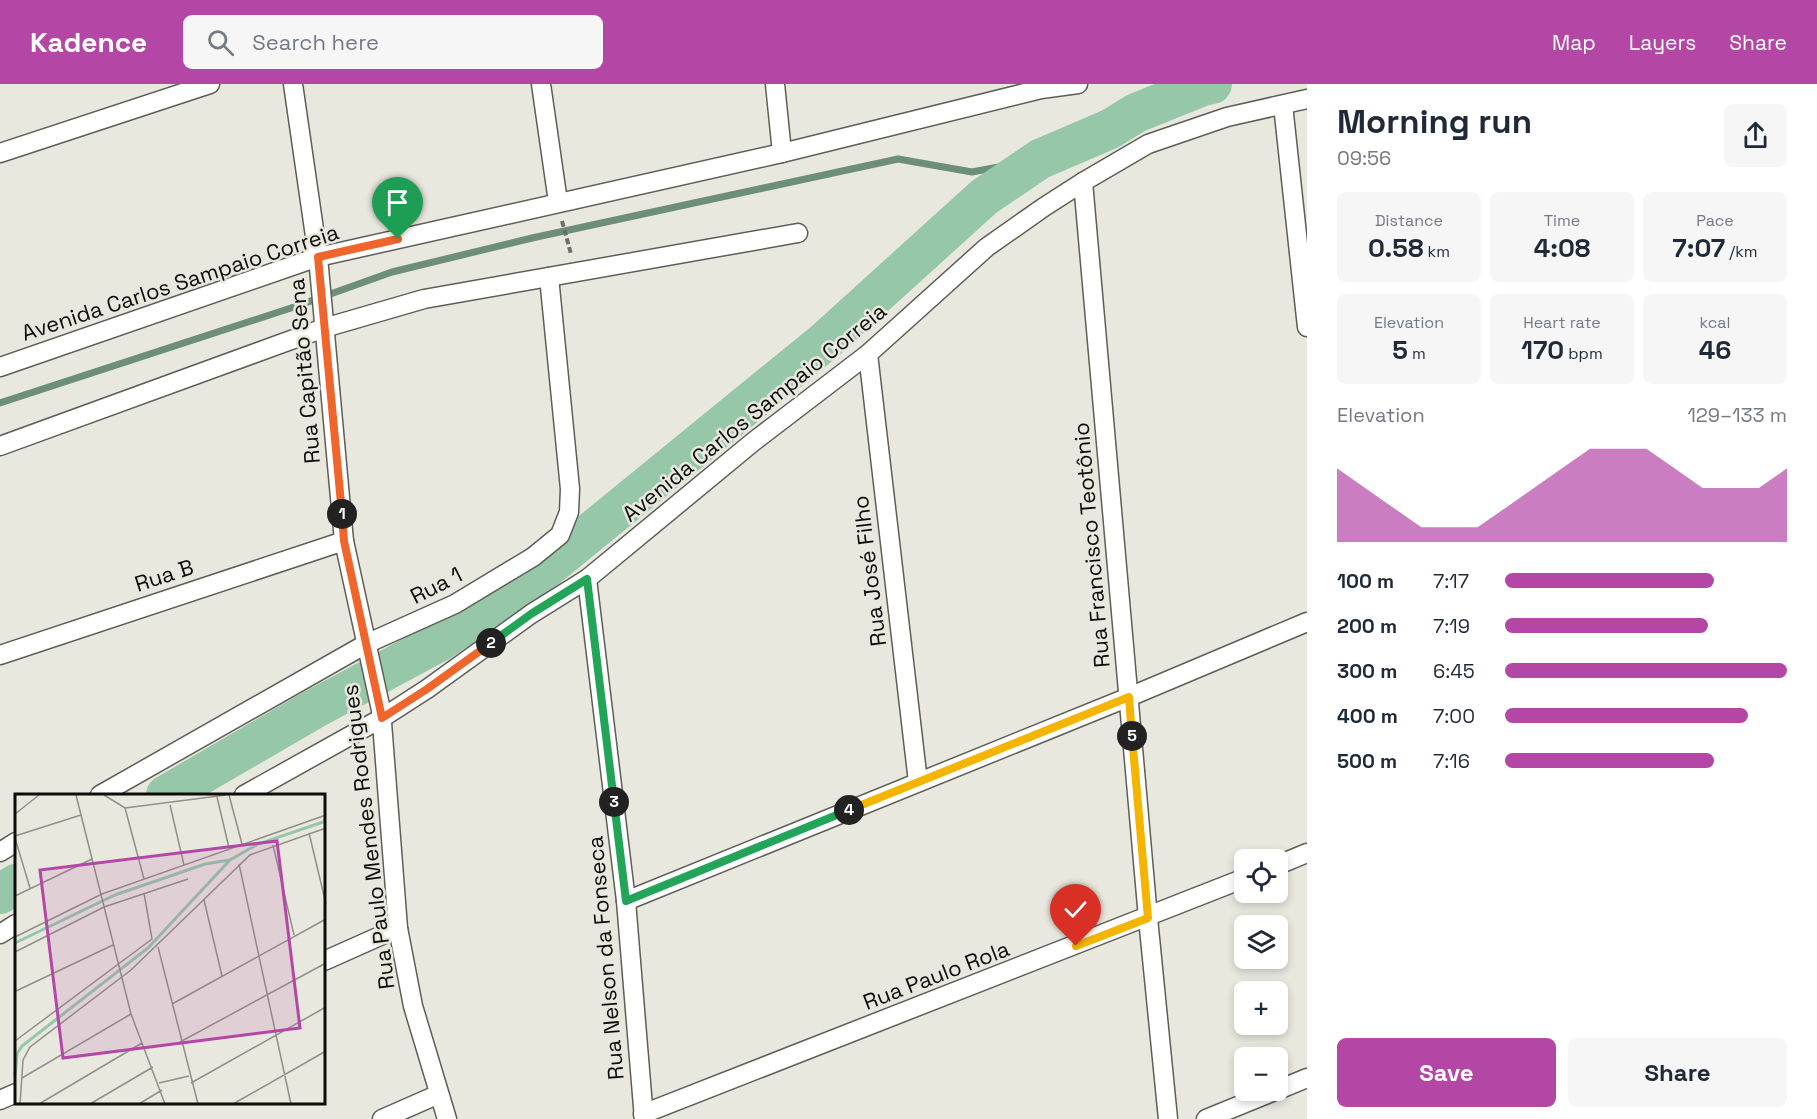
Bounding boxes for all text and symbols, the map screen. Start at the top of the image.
search box [183,15,603,69]
text: Kadence [30,24,147,60]
icon: search [204,26,237,59]
text: Search here [252,28,379,56]
text: Map [1552,29,1596,56]
text: Layers [1629,29,1696,56]
text: Share [1729,29,1787,56]
text: Morning run [1337,101,1532,143]
button: share [1724,104,1787,167]
text: 09:56 [1337,145,1391,171]
pin [372,177,423,239]
icon: arrive [381,186,414,219]
text: Distance [1375,210,1443,231]
text: Time [1544,210,1580,231]
text: Pace [1696,210,1734,231]
street label: Avenida Carlos Sampaio Correia [18,217,343,347]
text: 0.58 [1368,231,1424,265]
text: 4:08 [1534,231,1590,265]
text: 7:07 [1672,231,1725,265]
text: km [1424,241,1450,262]
text: /km [1725,241,1758,262]
street label: Rua Capitão Sena [282,277,326,465]
street label: Avenida Carlos Sampaio Correia [616,296,892,527]
text: Elevation [1374,312,1444,333]
text: Heart rate [1523,312,1601,333]
text: kcal [1700,312,1730,333]
text: 5 [1392,333,1408,367]
text: 170 [1521,333,1564,367]
text: 46 [1699,333,1731,367]
text: m [1408,343,1426,364]
text: bpm [1564,343,1603,364]
text: Elevation [1337,402,1425,428]
text: 129–133 m [1687,402,1787,428]
street label: Rua Francisco Teotônio [1066,421,1116,669]
street label: Rua José Filho [846,494,892,648]
pin: 1 [327,499,357,529]
text: 1 [338,503,346,524]
street label: Rua B [131,552,197,598]
street label: Rua 1 [405,560,467,610]
text: 100 m [1337,568,1394,594]
text: 7:17 [1433,568,1469,594]
text: 200 m [1337,613,1397,639]
text: 7:19 [1433,613,1470,639]
pin: 2 [476,628,506,658]
text: 2 [486,632,496,653]
text: 300 m [1337,658,1397,684]
text: 6:45 [1433,658,1475,684]
street label: Rua Paulo Mendes Rodrigues [335,683,401,991]
text: 400 m [1337,703,1398,729]
text: 7:00 [1433,703,1475,729]
pin: 5 [1117,721,1147,751]
text: 5 [1127,725,1137,746]
text: 500 m [1337,748,1397,774]
text: 7:16 [1433,748,1470,774]
pin: 3 [599,787,629,817]
text: 3 [609,791,619,812]
inset map [15,794,326,1104]
pin: 4 [834,795,864,825]
text: 4 [844,799,854,820]
street label: Rua Nelson da Fonseca [580,835,630,1081]
map controls [1234,849,1288,1101]
button: locate [1234,849,1288,903]
pin [1050,884,1101,946]
icon: check [1059,893,1092,926]
button: layers [1234,915,1288,969]
street label: Rua Paulo Rola [859,934,1014,1016]
button: + [1234,981,1288,1035]
button: Save [1337,1038,1556,1107]
button: Share [1568,1038,1787,1107]
button: − [1234,1047,1288,1101]

